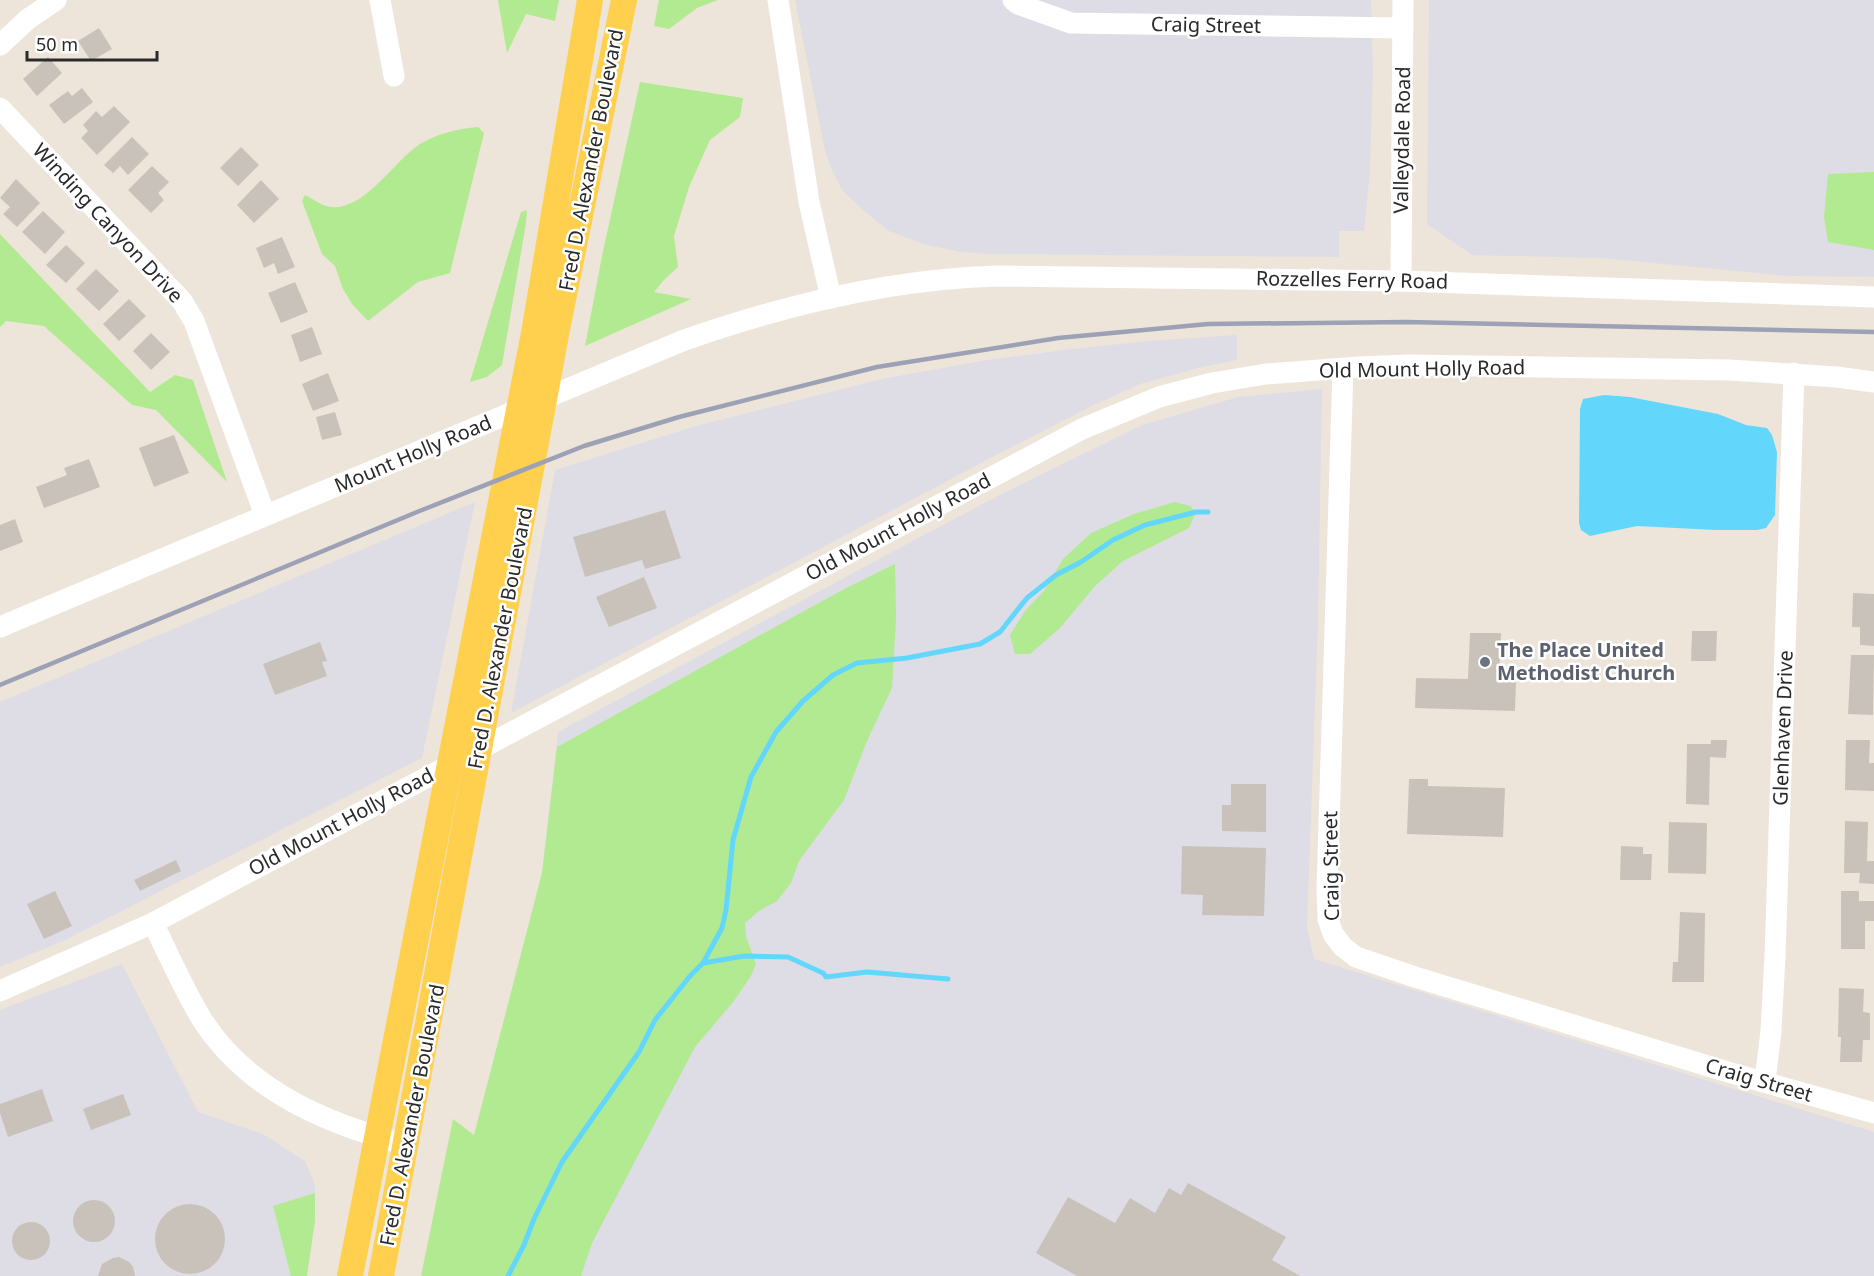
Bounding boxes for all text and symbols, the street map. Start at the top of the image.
street label: Craig Street [1151,10,1261,39]
scale bar [27,24,158,62]
street label: Fred D. Alexander Boulevard [552,27,629,293]
text: 50 m [36,32,78,56]
street label: Valleydale Road [1387,66,1416,214]
street label: Winding Canyon Drive [27,137,190,308]
street label: Rozzelles Ferry Road [1256,264,1448,295]
street label: Old Mount Holly Road [1319,353,1525,384]
street label: Mount Holly Road [330,408,495,499]
street label: Old Mount Holly Road [800,466,995,587]
street label: Fred D. Alexander Boulevard [461,505,538,771]
place label: The Place United Methodist Church [1497,636,1675,686]
street label: Glenhaven Drive [1766,650,1799,806]
marker: The Place United Methodist Church [1478,655,1492,669]
street label: Old Mount Holly Road [243,761,438,882]
street label: Craig Street [1316,811,1345,921]
street label: Fred D. Alexander Boulevard [373,982,450,1248]
street label: Craig Street [1702,1051,1816,1108]

